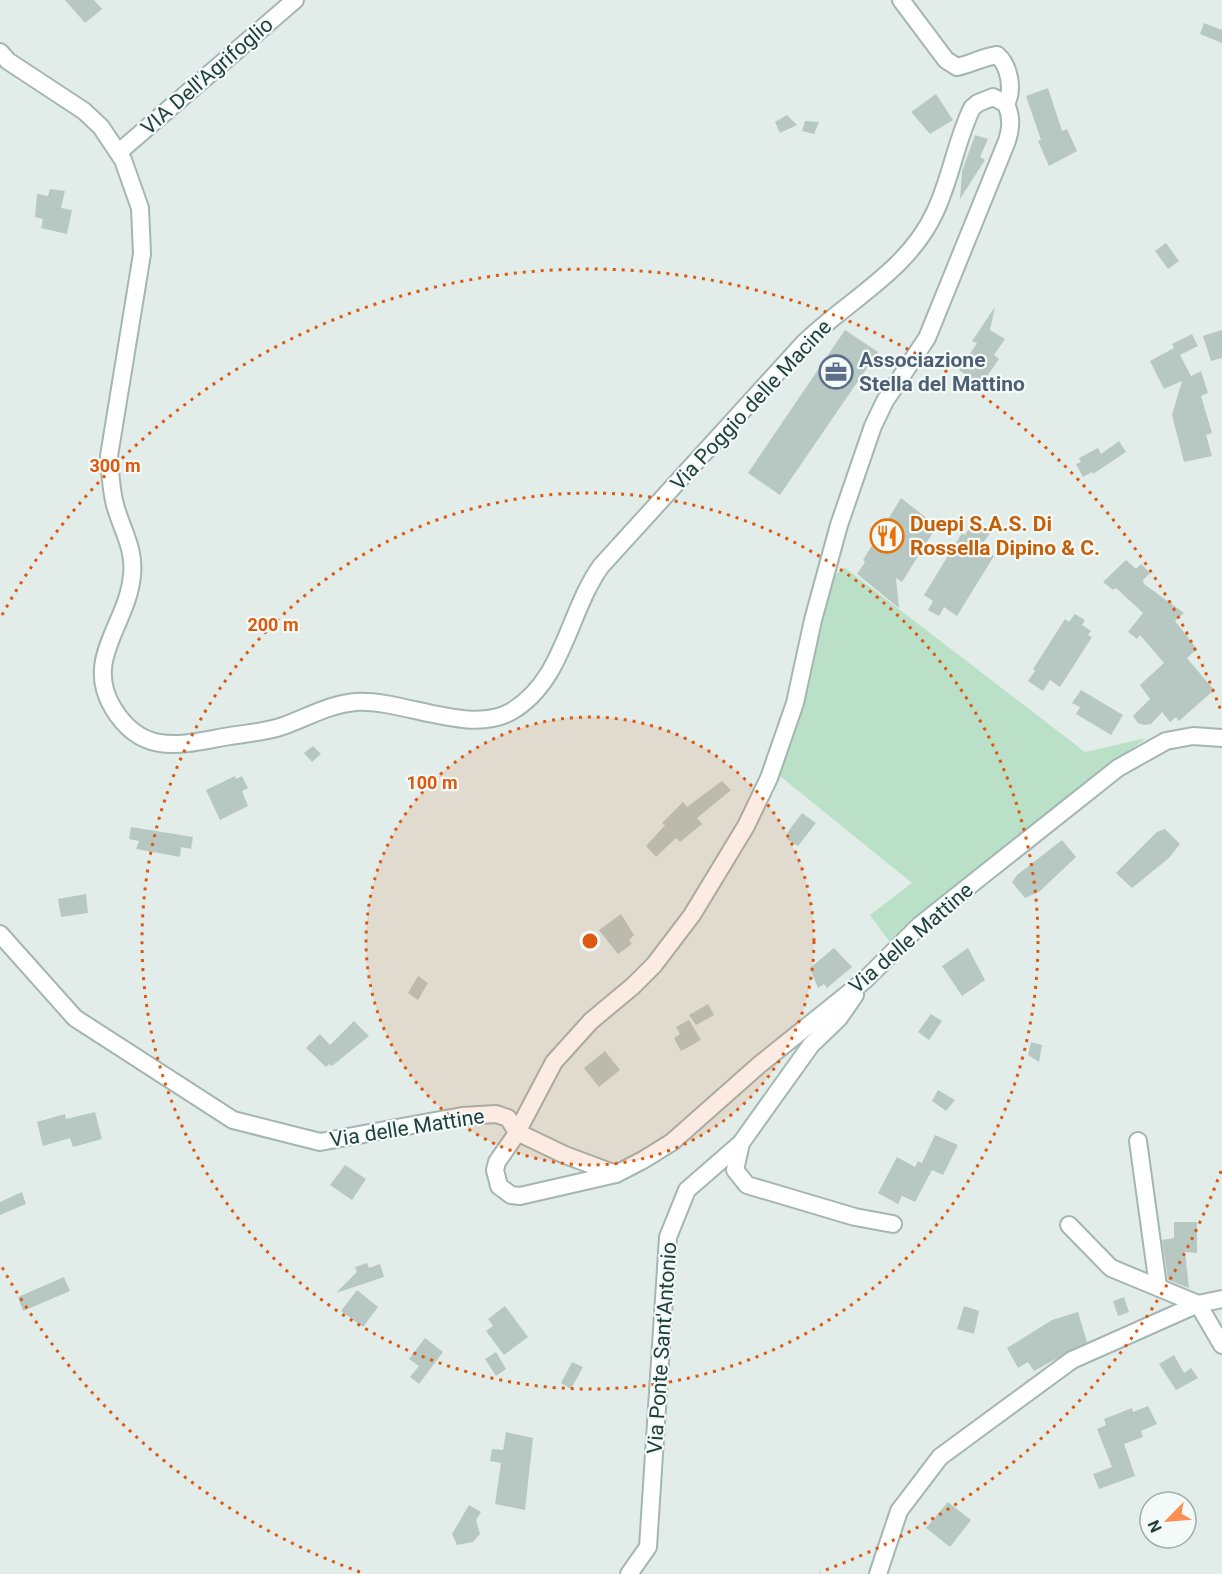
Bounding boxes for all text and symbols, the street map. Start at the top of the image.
street label: VIA Dell'Agrifoglio [136,12,278,140]
street label: Via Poggio delle Macine [666,315,836,495]
place label: Associazione Stella del Mattino [859,348,1025,396]
office icon: Associazione Stella del Mattino [818,354,854,390]
text: 300 m [89,455,141,476]
place label: Duepi S.A.S. Di Rossella Dipino & C. [910,512,1100,560]
restaurant icon: Duepi S.A.S. Di Rossella Dipino & C. [869,518,905,554]
text: 200 m [247,614,299,635]
text: 100 m [406,772,458,793]
street label: Via delle Mattine [844,878,978,998]
centre of rings [580,931,600,951]
street label: Via delle Mattine [328,1104,486,1152]
street label: Via Ponte Sant'Antonio [643,1241,681,1455]
north arrow [1138,1490,1198,1550]
text: N [1144,1517,1166,1535]

